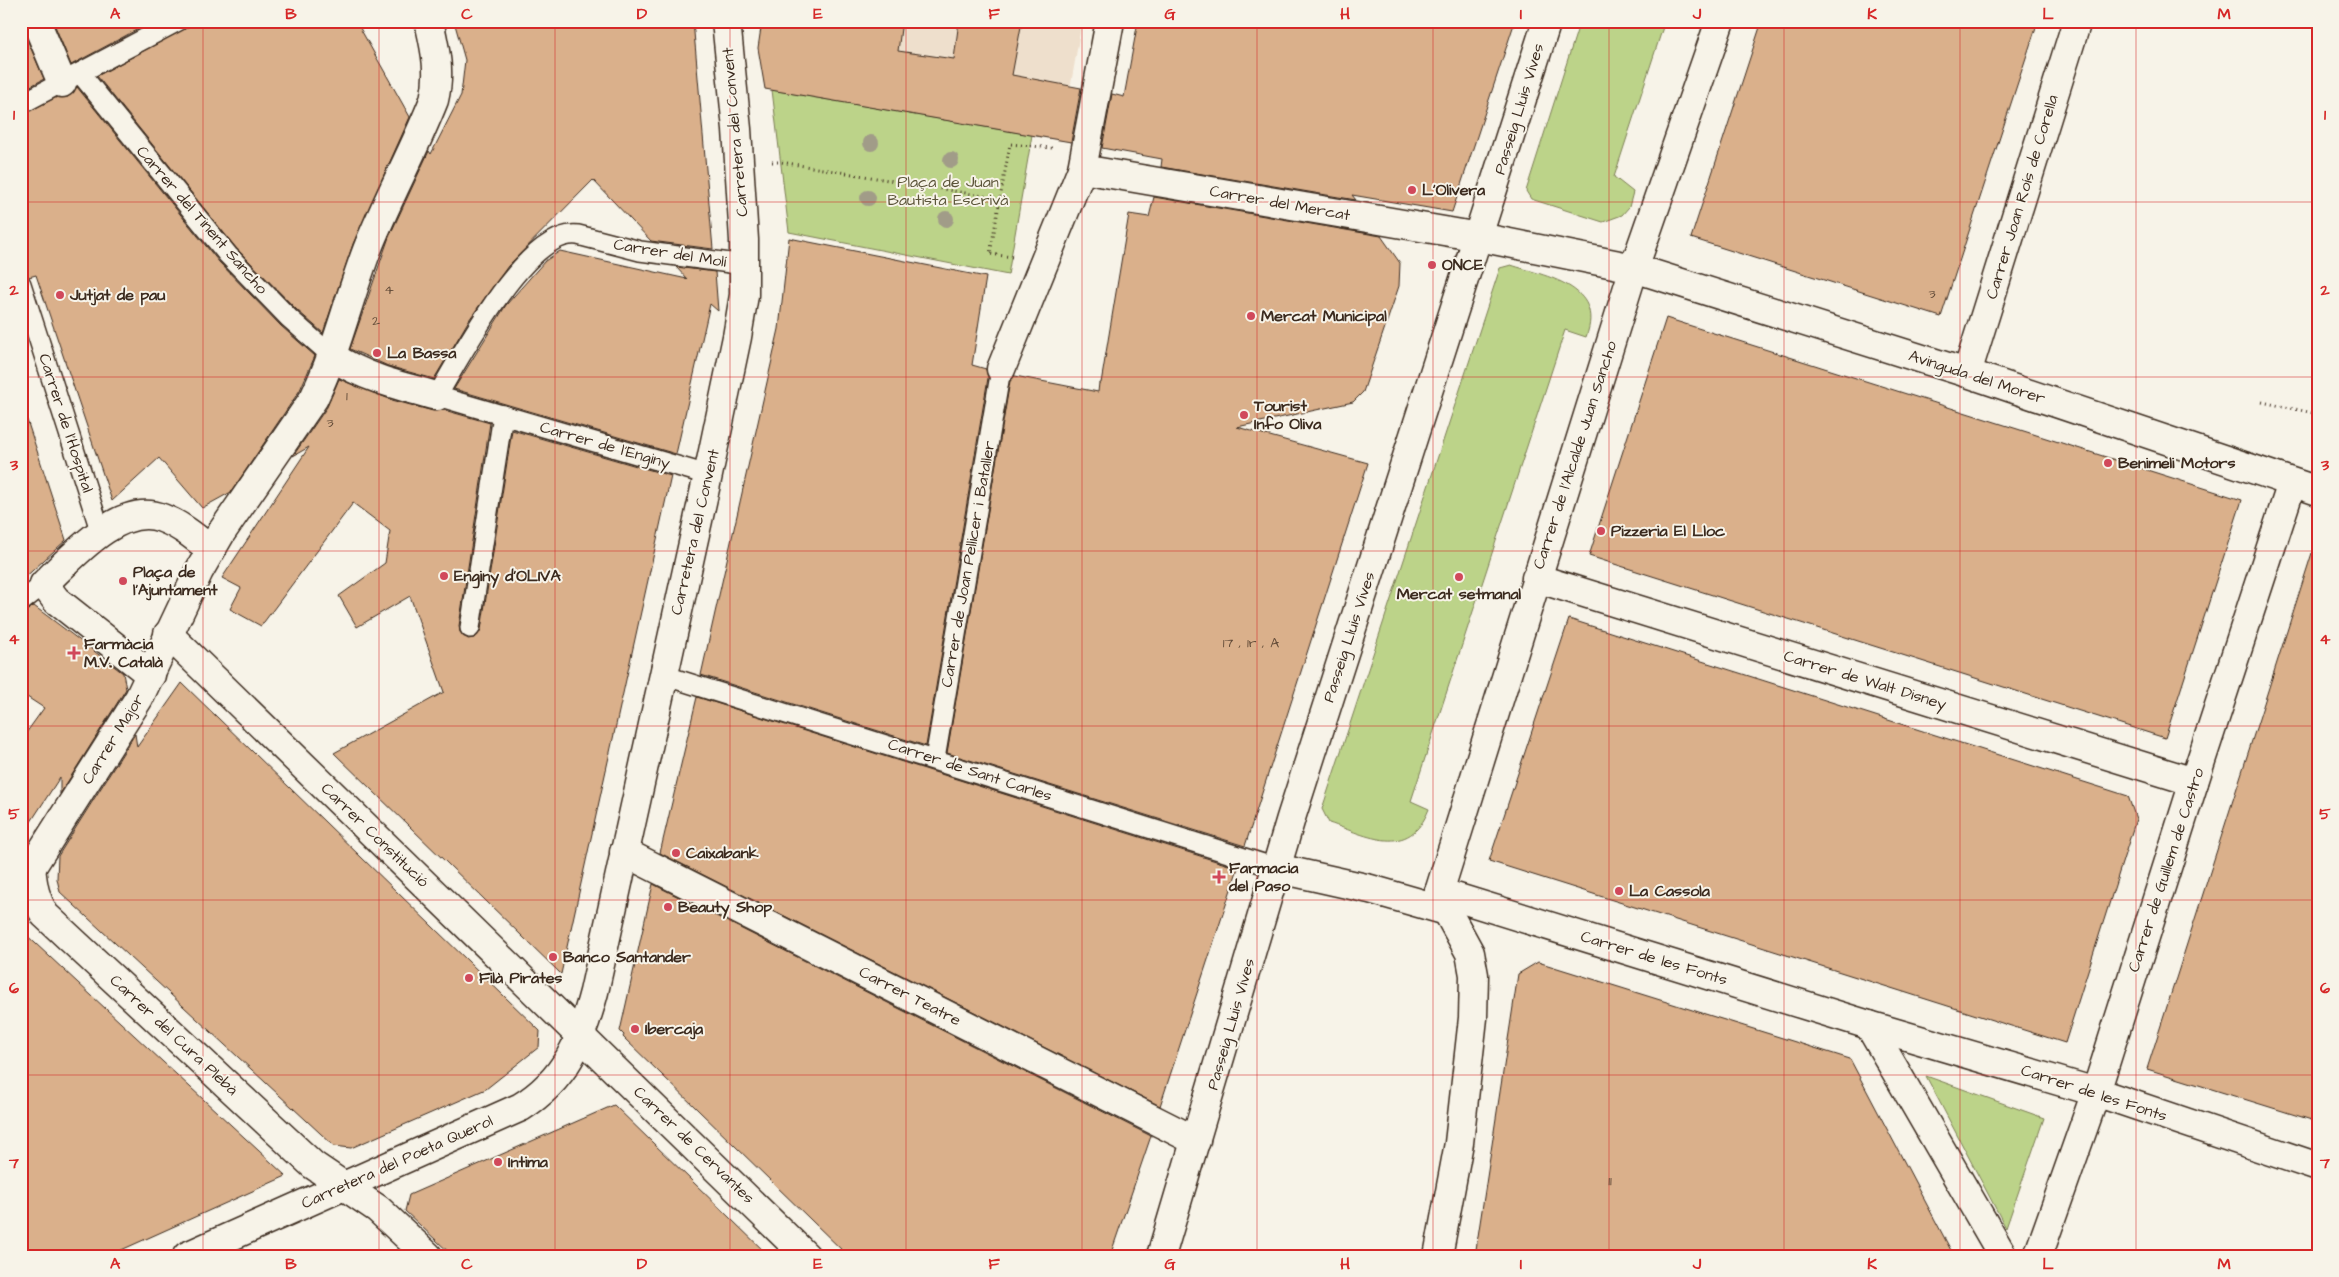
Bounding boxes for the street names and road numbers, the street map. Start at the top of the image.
street label: Passeig Lluis Vives [1489,41,1550,178]
street label: Carretera del Convent [717,46,753,218]
street label: Carrer Joan Roís de Corella [1980,92,2064,302]
street label: Carrer del Tinent Sancho [131,141,273,299]
street label: Carrer del Mercat [1208,180,1352,226]
street label: Carrer del Molí [612,233,729,273]
street label: Carrer de l'Alcalde Juan Sancho [1528,338,1622,572]
street label: Avinguda del Morer [1906,345,2048,410]
street label: Carrer de l'Hospital [33,351,99,495]
street label: Carrer de l'Enginy [537,416,673,475]
street label: Carrer de Joan Pellicer i Bataller [935,439,1001,689]
street label: Carretera del Convent [665,446,725,617]
street label: Passeig Lluis Vives [1318,569,1381,705]
street label: Carrer de Walt Disney [1781,645,1949,716]
street label: Carrer Major [76,689,150,789]
street label: Carrer de Sant Carles [885,733,1055,807]
street label: Carrer de Guillem de Castro [2123,765,2209,975]
street label: Carrer Constitució [316,778,434,892]
street label: Carrer de les Fonts [1578,925,1730,991]
street label: Passeig Lluis Vives [1202,956,1261,1093]
street label: Carrer Teatre [855,961,965,1031]
street label: Carrer del Cura Plebà [105,970,243,1100]
street label: Carrer de les Fonts [2018,1059,2170,1127]
street label: Carrer de Cervantes [629,1081,759,1209]
street label: Carretera del Poeta Querol [298,1110,496,1214]

